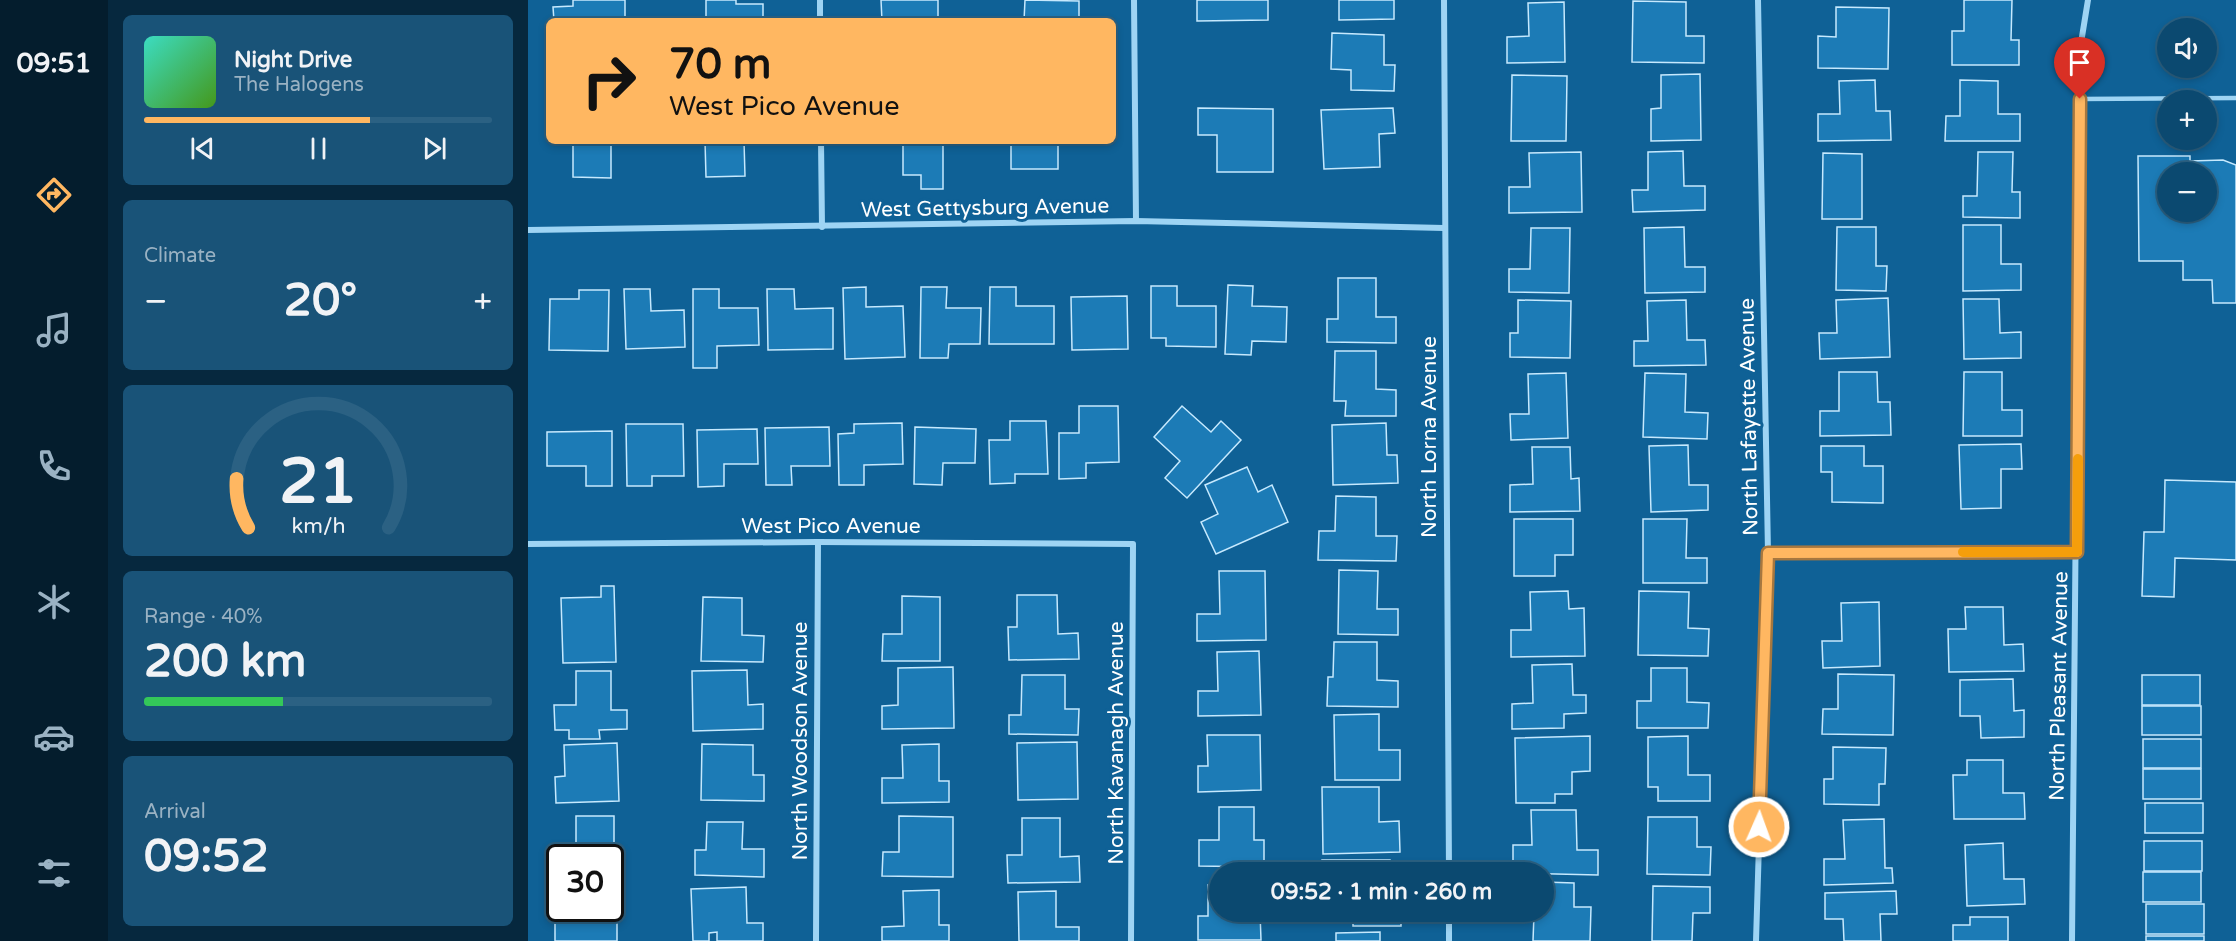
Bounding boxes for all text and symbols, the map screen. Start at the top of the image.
map controls [2157,18,2217,222]
button: sound [2157,18,2217,78]
pin [2054,37,2105,99]
text: 70 m [669,39,771,90]
icon: right [570,42,648,120]
icon: arrive [2063,46,2096,79]
text: 09:51 [17,47,91,80]
text: Night Drive [234,47,352,73]
text: The Halogens [234,73,364,97]
text: West Pico Avenue [669,90,900,123]
button: + [2157,90,2217,150]
icon: previous [186,132,219,165]
icon: pause [302,132,335,165]
icon: next [418,132,451,165]
button: − [2157,162,2217,222]
icon: directions [33,174,75,216]
street label: West Gettysburg Avenue [861,193,1109,223]
text: Climate [144,244,216,268]
text: 20° [284,274,357,328]
text: − [144,282,168,321]
text: + [473,282,492,321]
street label: North Lafayette Avenue [1734,298,1764,536]
icon: music [33,309,75,351]
street label: North Lorna Avenue [1417,336,1442,538]
icon: phone [33,445,75,487]
text: 21 [279,445,357,520]
text: km/h [291,513,345,539]
street label: West Pico Avenue [741,514,921,539]
street label: North Pleasant Avenue [2044,571,2074,801]
icon: climate [33,581,75,623]
text: Range · 40% [144,605,263,629]
street label: North Woodson Avenue [788,621,813,860]
street label: North Kavanagh Avenue [1104,621,1129,865]
text: 200 km [144,635,306,689]
icon: car [33,716,75,758]
position arrow [1727,795,1791,859]
text: Arrival [144,800,206,824]
text: 09:52 [144,830,269,884]
speed limit sign: 30 [546,844,624,922]
icon: filters [33,852,75,894]
text: 09:52 · 1 min · 260 m [1271,879,1492,905]

